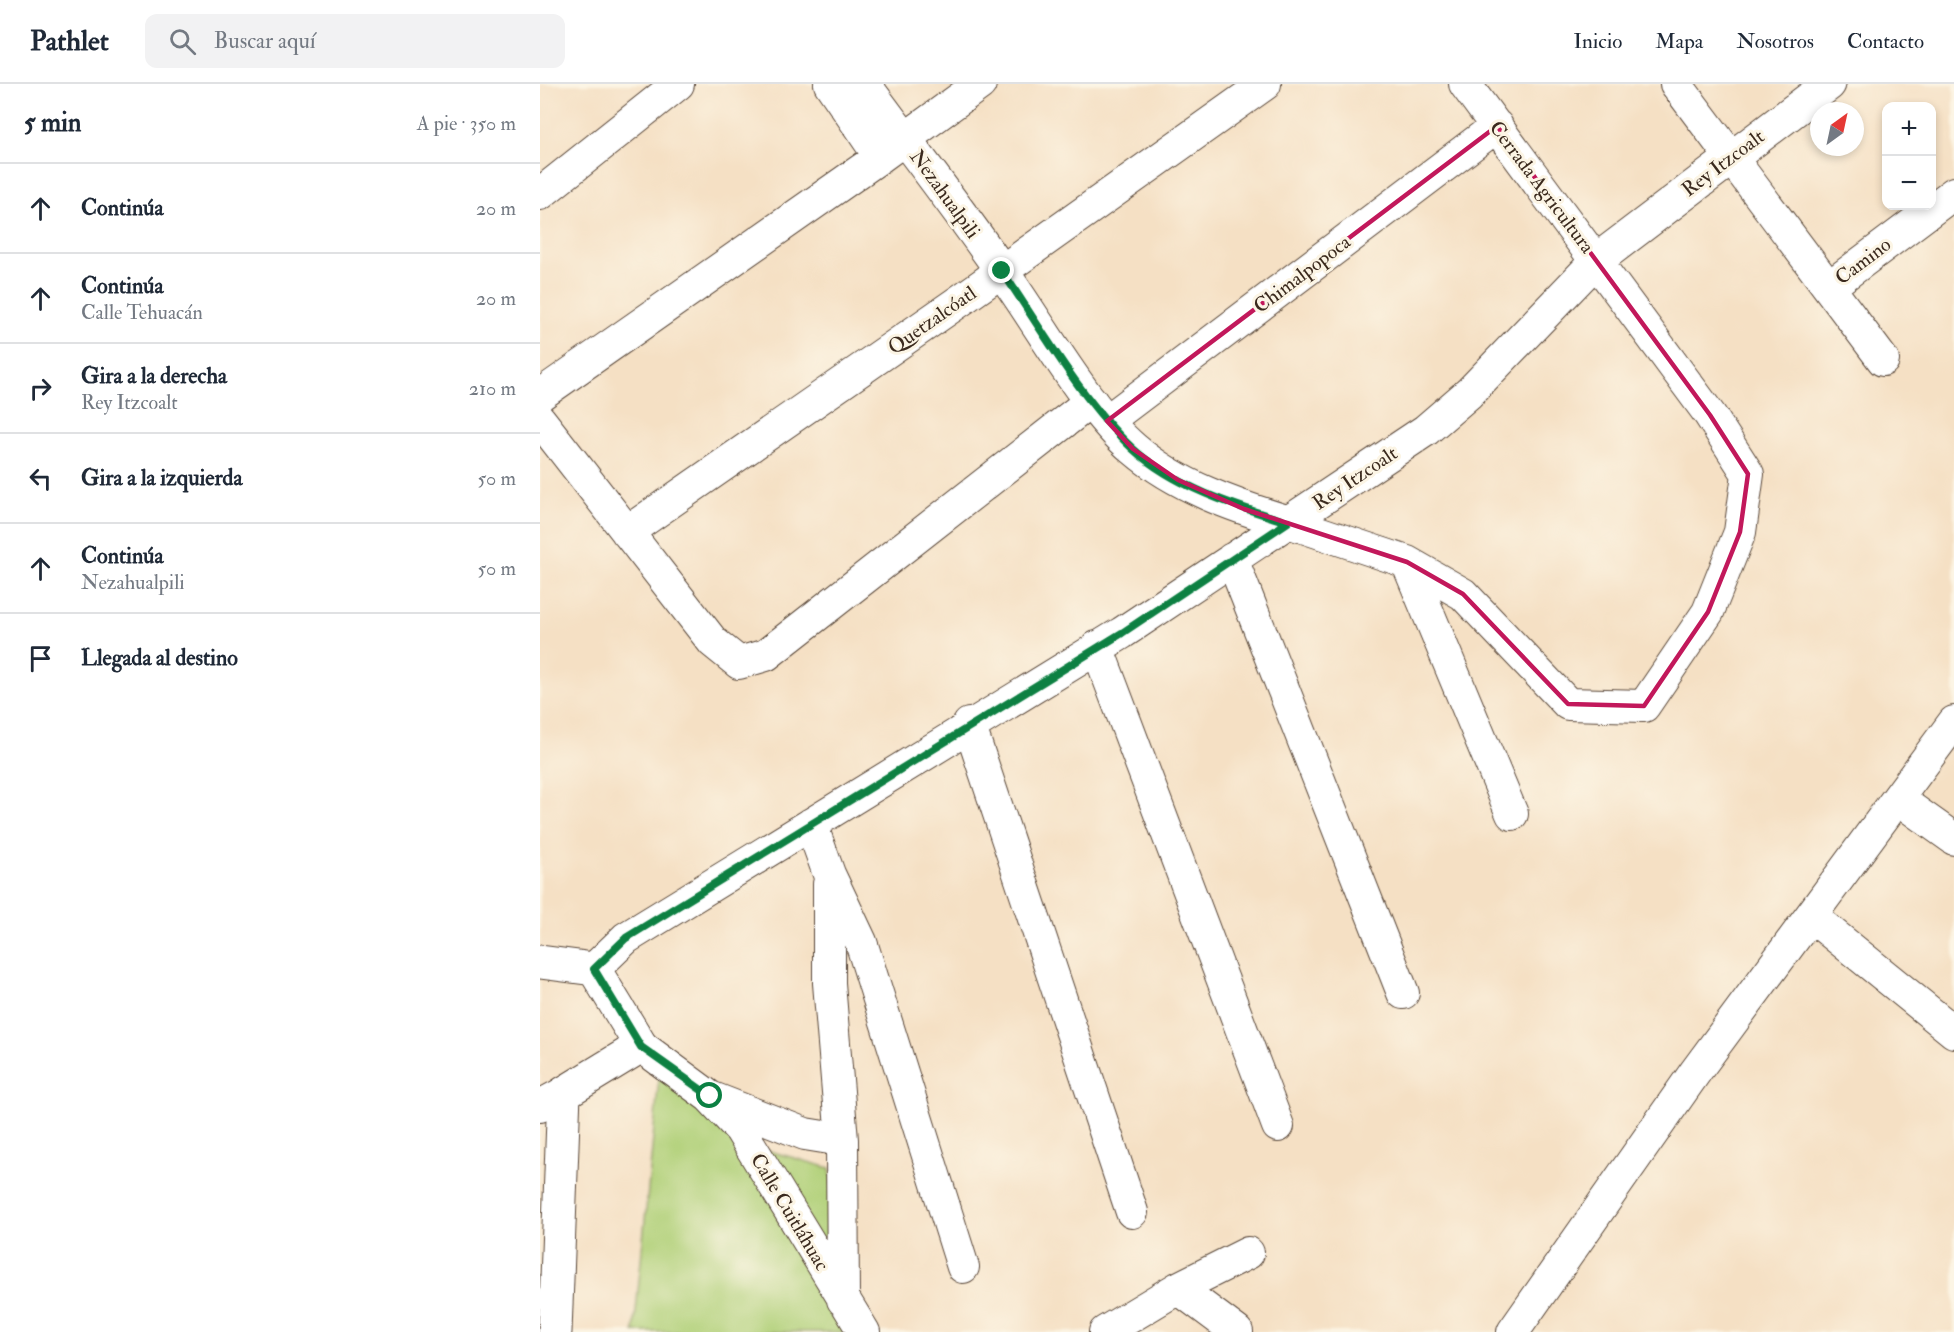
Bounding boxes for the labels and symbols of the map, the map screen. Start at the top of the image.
north arrow [1810,102,1864,156]
street label: Cerrada Agricultura [1484,116,1600,259]
street label: Rey Itzcoalt [1677,124,1770,202]
street label: Nezahualpili [904,145,986,244]
street label: Chimalpopoca [1249,229,1357,319]
street label: Camino [1830,232,1896,290]
route end [988,257,1014,283]
street label: Quetzalcóatl [883,280,981,360]
street label: Rey Itzcoalt [1308,440,1403,515]
route start [696,1082,722,1108]
street label: Calle Cuitláhuac [745,1149,835,1275]

